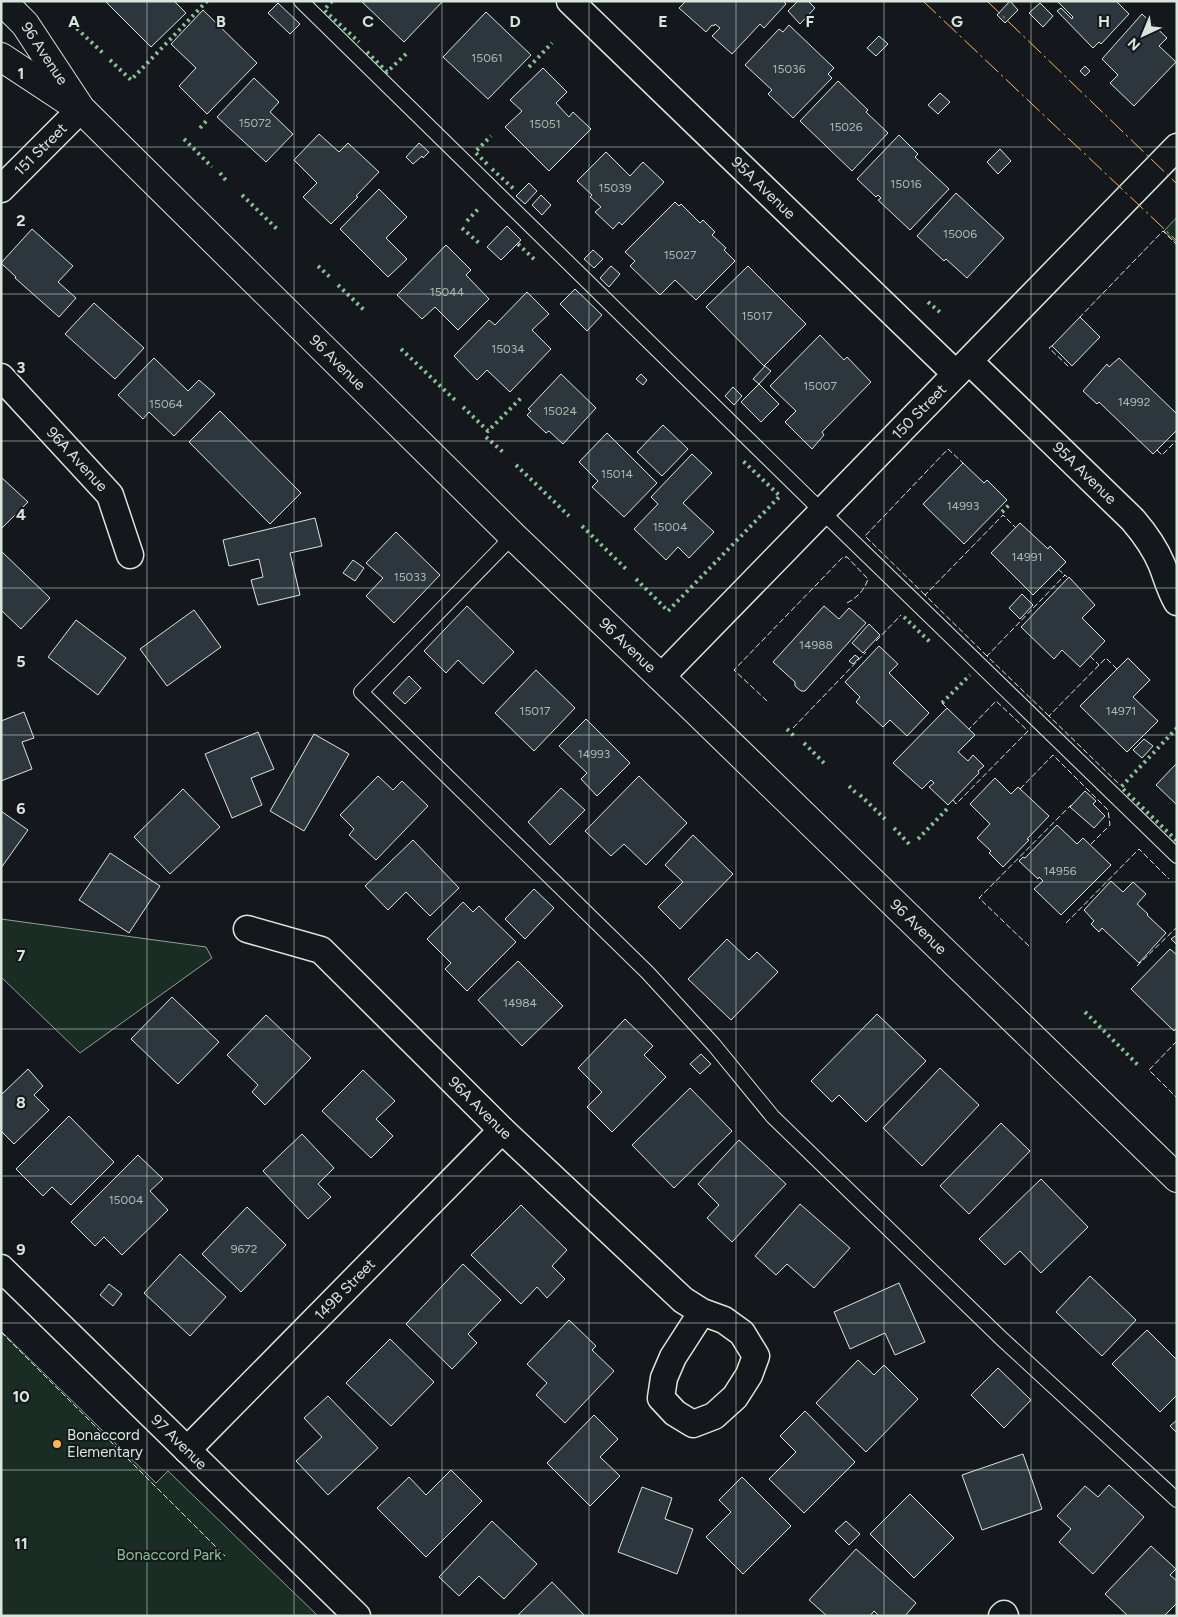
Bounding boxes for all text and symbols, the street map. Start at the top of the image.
north arrow [1118,10,1168,60]
text: A [68,12,80,31]
text: B [216,12,226,31]
text: C [362,12,374,31]
text: D [509,12,521,31]
text: E [658,12,668,31]
text: F [806,12,815,31]
text: G [951,12,963,31]
text: H [1098,12,1110,31]
street label: 96 Avenue [17,19,72,88]
text: N [1125,34,1144,54]
house number: 15061 [471,51,503,65]
house number: 15036 [773,62,806,76]
text: 1 [18,64,24,83]
house number: 15072 [239,116,271,130]
house number: 15051 [529,117,561,131]
street label: 151 Street [11,119,71,179]
house number: 15026 [829,120,863,134]
street label: 95A Avenue [728,153,799,223]
house number: 15016 [890,177,922,191]
house number: 15039 [599,181,632,195]
text: 2 [16,211,26,230]
house number: 15006 [943,227,977,241]
house number: 15027 [664,248,697,262]
house number: 15044 [430,285,465,299]
house number: 15017 [742,309,773,323]
street label: 96 Avenue [306,331,369,394]
house number: 15034 [491,342,525,356]
text: 3 [17,358,26,377]
house number: 15007 [803,379,837,393]
street label: 150 Street [888,380,950,443]
house number: 14992 [1118,395,1150,409]
house number: 15064 [149,397,183,411]
house number: 15024 [543,404,577,418]
street label: 96A Avenue [43,423,111,495]
street label: 95A Avenue [1049,438,1120,508]
house number: 15014 [601,467,634,481]
house number: 14993 [947,499,979,513]
text: 4 [16,505,26,524]
house number: 15004 [653,520,688,534]
house number: 14991 [1012,550,1042,564]
house number: 15033 [394,570,426,584]
street label: 96 Avenue [595,614,660,677]
house number: 14988 [799,638,833,652]
text: 5 [16,652,26,671]
house number: 15017 [520,704,551,718]
house number: 14971 [1106,704,1136,718]
house number: 14993 [578,747,610,761]
text: 6 [16,799,26,818]
house number: 14956 [1044,864,1077,878]
street label: 96 Avenue [887,896,950,958]
text: 7 [17,946,26,965]
house number: 14984 [503,996,538,1010]
street label: 96A Avenue [445,1073,515,1143]
text: 8 [16,1093,26,1112]
house number: 15004 [109,1193,144,1207]
text: 9 [16,1240,26,1259]
house number: 9672 [231,1242,257,1256]
street label: 149B Street [311,1255,379,1324]
text: 10 [12,1387,30,1406]
street label: 97 Avenue [147,1411,211,1473]
place label: Bonaccord Elementary [67,1426,143,1461]
marker: Bonaccord Elementary [51,1438,63,1450]
text: 11 [14,1534,28,1553]
park label: Bonaccord Park [117,1546,222,1564]

